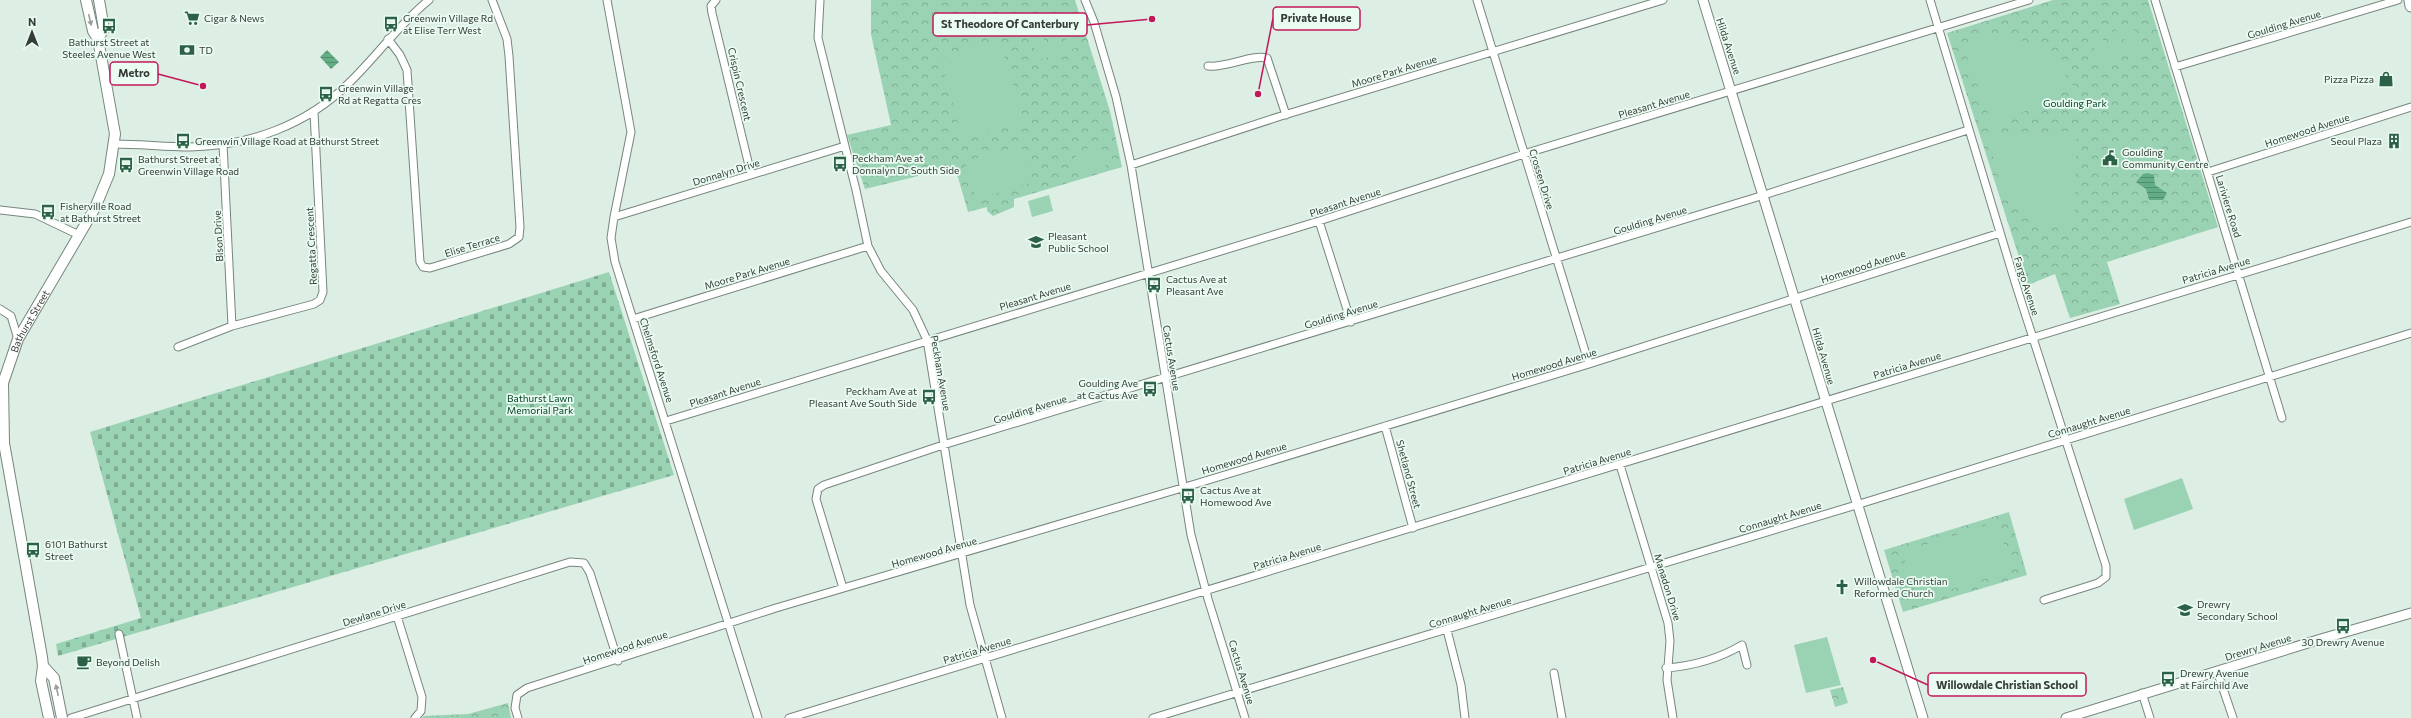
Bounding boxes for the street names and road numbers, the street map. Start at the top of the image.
street label: Goulding Avenue [2246,7,2322,41]
street label: Hilda Avenue [1714,16,1744,76]
street label: Crispin Crescent [726,46,754,122]
street label: Moore Park Avenue [1350,52,1438,90]
street label: Pleasant Avenue [1617,87,1691,121]
street label: Homewood Avenue [2263,111,2351,149]
street label: Crossen Drive [1527,147,1557,211]
street label: Donnalyn Drive [691,156,761,188]
street label: Lariviere Road [2214,173,2244,239]
street label: Pleasant Avenue [1308,185,1382,219]
street label: Goulding Avenue [1612,203,1688,237]
street label: Regatta Crescent [303,207,319,285]
street label: Bison Drive [211,210,225,262]
street label: Elise Terrace [443,231,501,259]
street label: Homewood Avenue [1819,247,1907,285]
street label: Moore Park Avenue [703,254,791,292]
street label: Patricia Avenue [2181,254,2251,286]
street label: Fargo Avenue [2012,255,2042,317]
street label: Pleasant Avenue [998,279,1072,313]
street label: Bathurst Street [8,288,52,354]
street label: Goulding Avenue [1303,297,1379,331]
street label: Chelmsford Avenue [638,316,676,404]
street label: Cactus Avenue [1161,324,1183,392]
street label: Hilda Avenue [1810,326,1838,386]
street label: Peckham Avenue [928,334,954,412]
street label: Homewood Avenue [1510,345,1598,383]
street label: Patricia Avenue [1872,349,1942,381]
street label: Pleasant Avenue [688,375,762,409]
street label: Goulding Avenue [992,392,1068,426]
street label: Connaught Avenue [2046,404,2132,440]
street label: Shetland Street [1394,438,1424,510]
street label: Homewood Avenue [1200,439,1288,477]
street label: Patricia Avenue [1562,445,1632,477]
street label: Connaught Avenue [1737,499,1823,535]
street label: Homewood Avenue [890,534,978,570]
street label: Patricia Avenue [1252,540,1322,572]
street label: Manadon Drive [1652,552,1684,622]
street label: Connaught Avenue [1427,594,1513,630]
street label: Dewlane Drive [341,598,407,628]
street label: Homewood Avenue [581,628,669,666]
street label: Drewry Avenue [2223,631,2293,663]
street label: Patricia Avenue [942,634,1012,666]
street label: Cactus Avenue [1227,638,1257,706]

